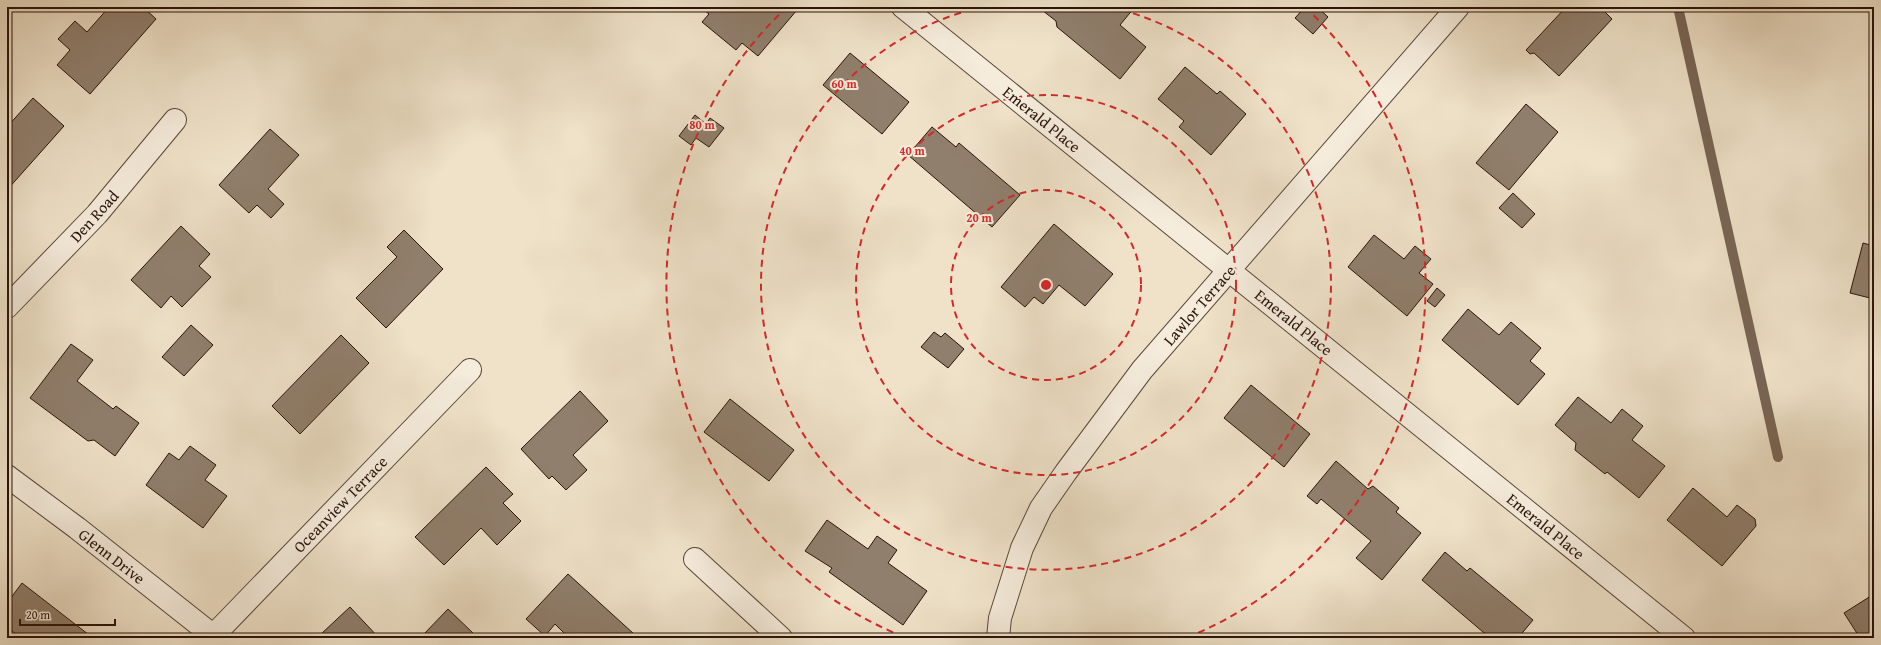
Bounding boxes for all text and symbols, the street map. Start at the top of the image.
text: 60 m [831,75,857,92]
street label: Emerald Place [998,80,1086,158]
text: 80 m [689,116,715,133]
text: 40 m [899,142,925,159]
street label: Den Road [64,184,124,248]
text: 20 m [966,209,992,226]
street label: Lawlor Terrace [1157,259,1241,351]
centre of rings [1039,278,1053,292]
street label: Emerald Place [1250,283,1338,361]
street label: Oceanview Terrace [287,450,393,558]
street label: Emerald Place [1502,487,1590,565]
street label: Glenn Drive [74,522,150,590]
scale bar [20,601,115,627]
text: 20 m [26,606,50,623]

